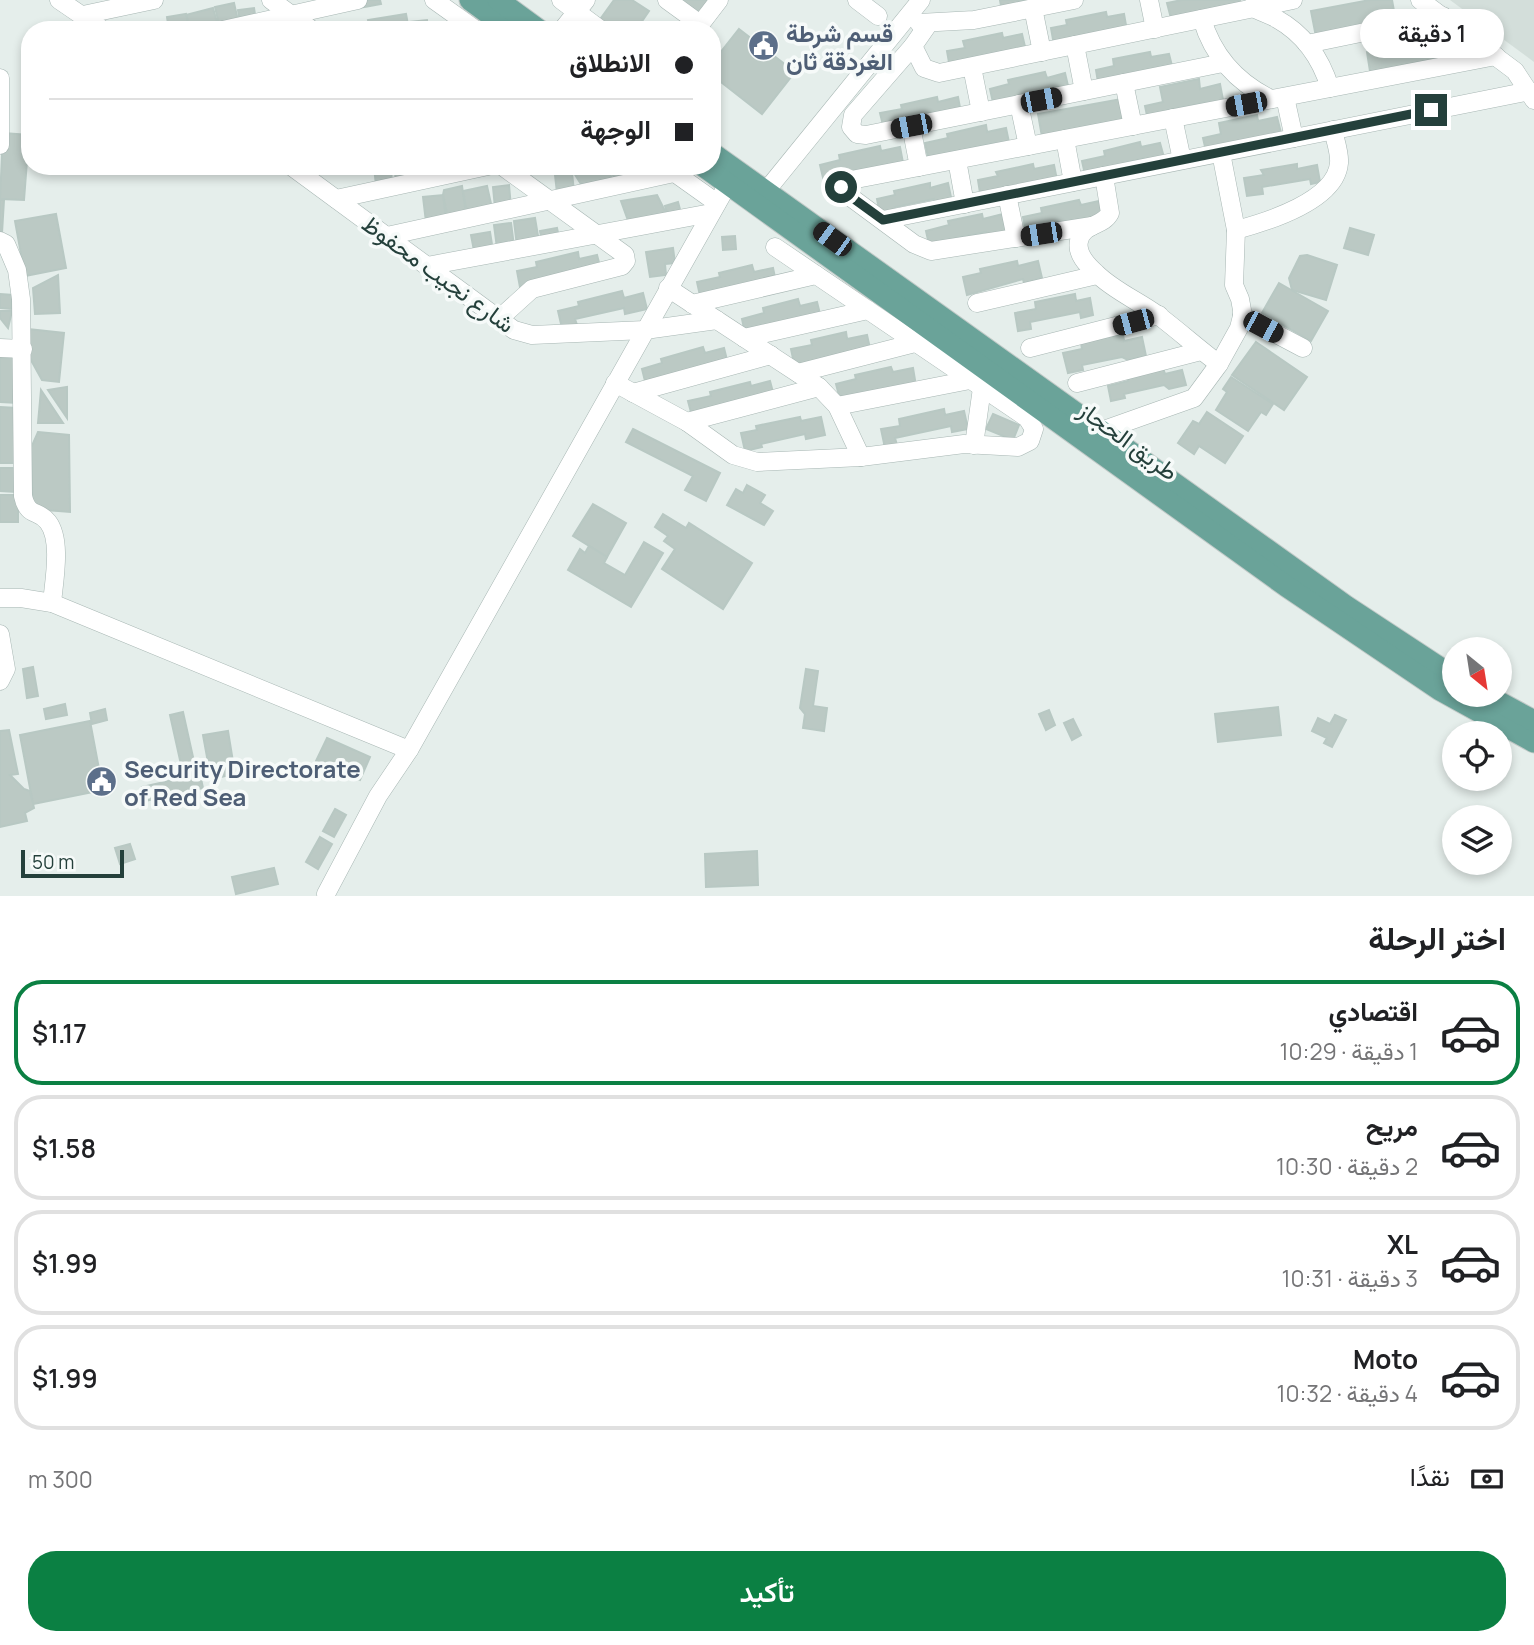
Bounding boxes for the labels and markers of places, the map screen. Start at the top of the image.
place label: قسم شرطة الغردقة ثان [786,16,893,77]
public building icon: قسم شرطة الغردقة ثان [746,29,780,63]
place label: Security Directorate of Red Sea [124,752,361,813]
public building icon: Security Directorate of Red Sea [84,765,118,799]

